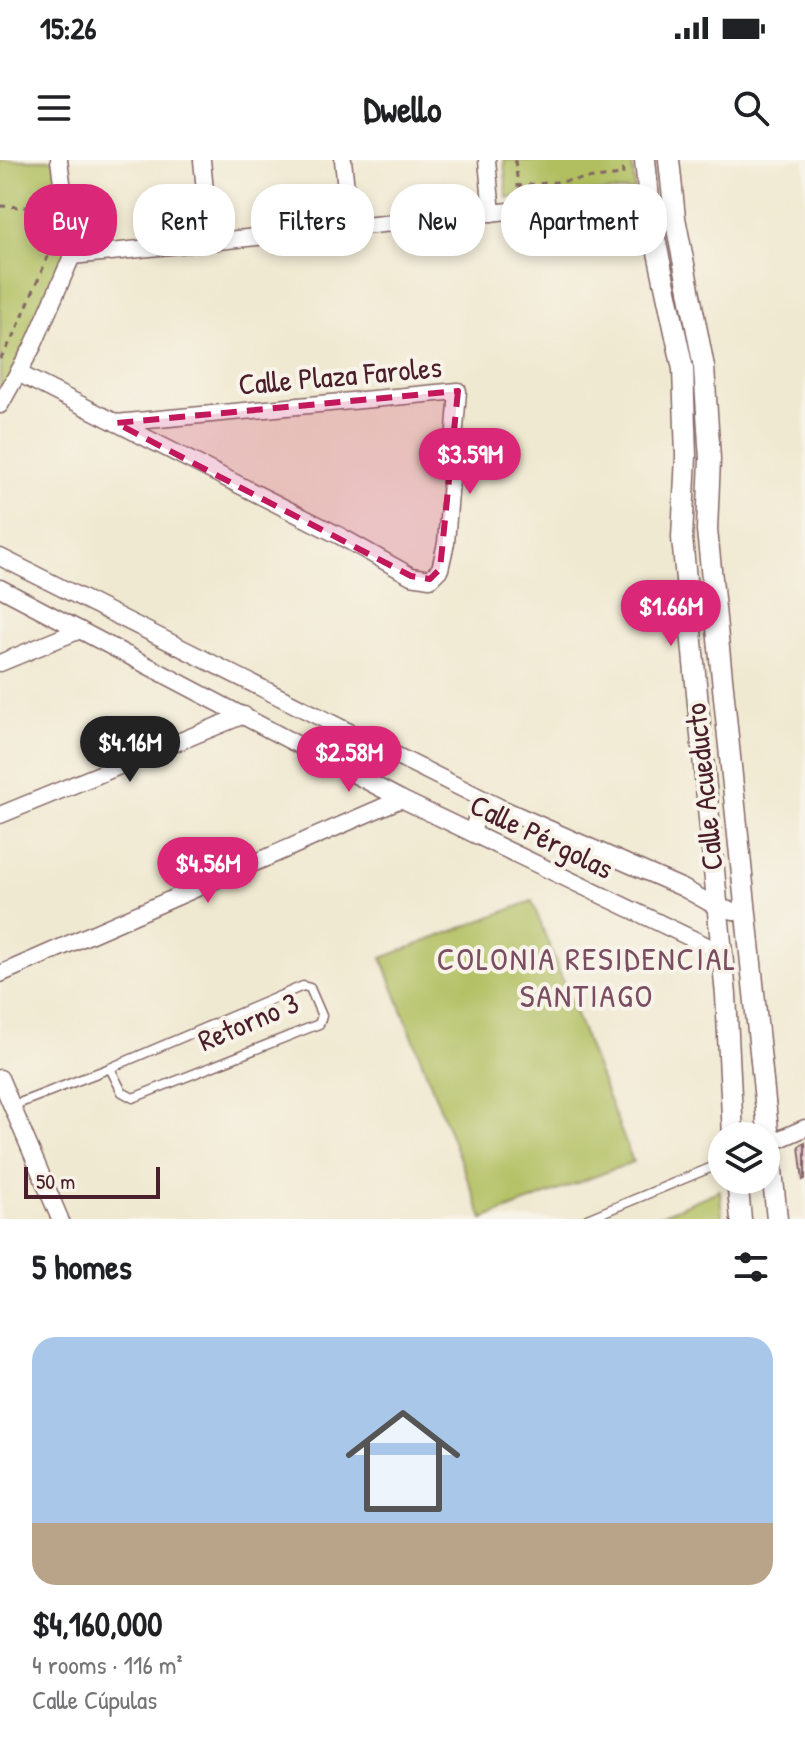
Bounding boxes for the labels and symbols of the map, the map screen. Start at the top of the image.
street label: Calle Plaza Faroles [237,346,443,404]
pin: $3.59M [405,428,535,496]
pin: $1.66M [606,580,736,648]
street label: Calle Acueducto [674,701,732,873]
pin: $4.16M [65,716,195,784]
pin: $2.58M [284,726,414,794]
street label: Calle Pérgolas [464,784,620,888]
pin: $4.56M [143,837,273,905]
district label: COLONIA RESIDENCIAL SANTIAGO [437,937,737,1017]
street label: Retorno 3 [192,982,304,1060]
scale bar [24,1163,160,1199]

